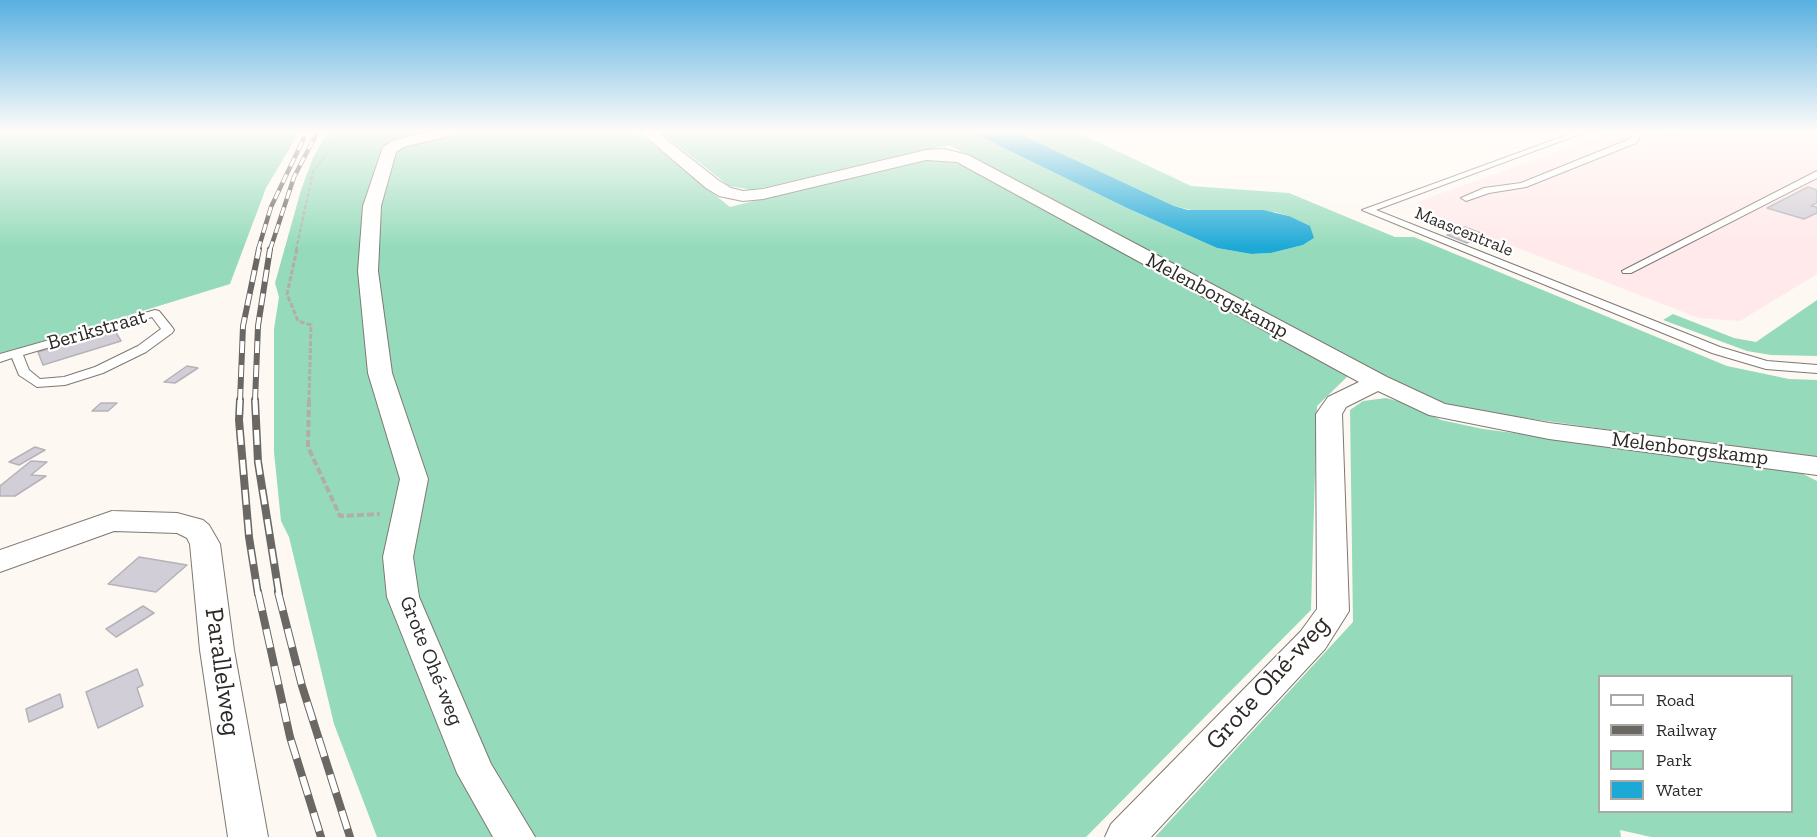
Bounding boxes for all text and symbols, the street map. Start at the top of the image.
street label: Maascentrale [1412,202,1516,262]
street label: Melenborgskamp [1141,248,1293,344]
street label: Berikstraat [44,304,150,356]
street label: Melenborgskamp [1610,427,1770,471]
street label: Grote Ohé-weg [394,593,468,729]
street label: Parallelweg [198,606,246,738]
street label: Grote Ohé-weg [1200,609,1336,757]
legend [1598,675,1793,813]
text: Road [1656,689,1695,711]
text: Railway [1656,719,1717,741]
text: Park [1656,749,1692,771]
text: Water [1656,779,1703,801]

